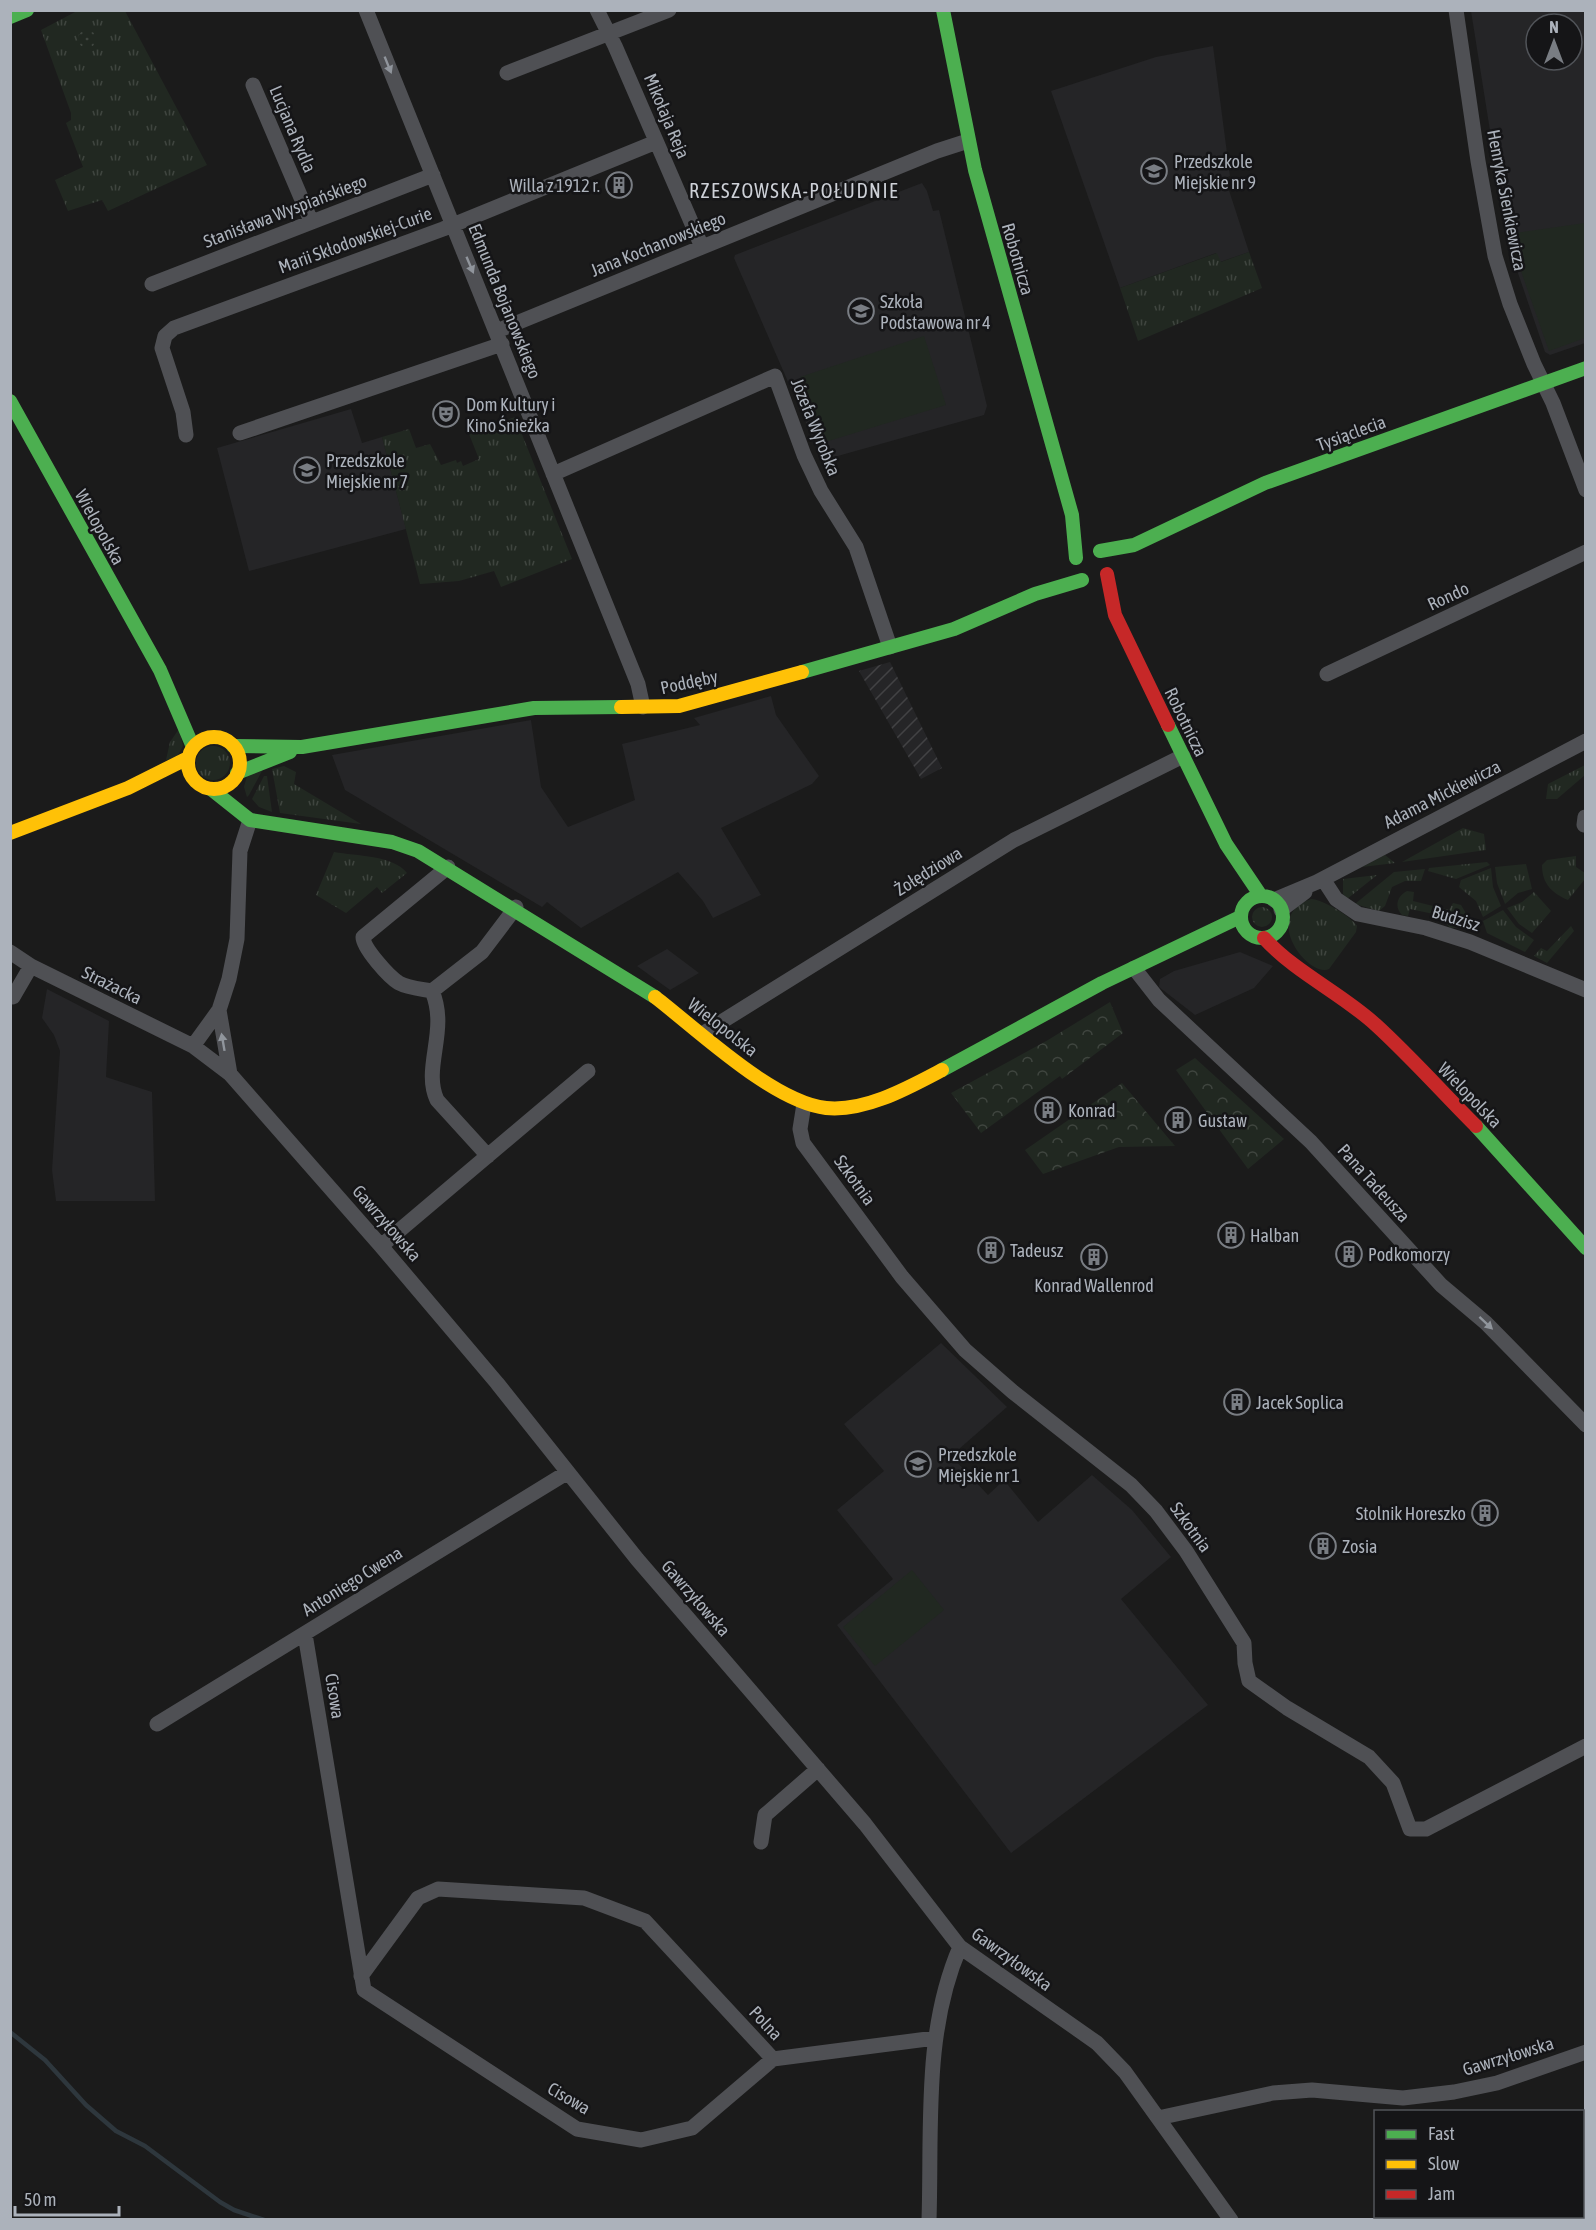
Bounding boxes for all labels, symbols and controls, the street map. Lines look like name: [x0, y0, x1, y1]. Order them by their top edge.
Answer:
north arrow: [1524, 12, 1584, 72]
text: N: [1549, 18, 1559, 36]
one-way arrow: [383, 56, 393, 74]
street label: Mikołaja Reja: [640, 70, 694, 162]
street label: Lucjana Rydla: [265, 82, 321, 176]
street label: Henryka Sienkiewicza: [1483, 128, 1531, 272]
place label: Przedszkole Miejskie nr 9: [1174, 151, 1256, 193]
school or university icon: Przedszkole Miejskie nr 9: [1139, 156, 1169, 186]
street label: Stanisława Wyspiańskiego: [200, 170, 370, 252]
building icon: Willa z 1912 r.: [604, 170, 634, 200]
place label: Willa z 1912 r.: [509, 175, 600, 196]
district label: RZESZOWSKA-POŁUDNIE: [689, 179, 899, 202]
street label: Marii Skłodowskiej-Curie: [275, 202, 435, 278]
street label: Jana Kochanowskiego: [587, 207, 729, 281]
street label: Edmunda Bojanowskiego: [464, 221, 546, 381]
street label: Robotnicza: [998, 221, 1038, 297]
one-way arrow: [465, 256, 475, 274]
place label: Szkoła Podstawowa nr 4: [880, 291, 991, 333]
school or university icon: Szkoła Podstawowa nr 4: [846, 296, 876, 326]
street label: Józefa Wyrobka: [787, 375, 845, 479]
place label: Dom Kultury i Kino Śnieżka: [466, 394, 555, 436]
theatre icon: Dom Kultury i Kino Śnieżka: [431, 399, 461, 429]
street label: Tysiąclecia: [1314, 411, 1388, 455]
place label: Przedszkole Miejskie nr 7: [326, 450, 408, 492]
school or university icon: Przedszkole Miejskie nr 7: [292, 455, 322, 485]
street label: Wielopolska: [71, 486, 129, 568]
street label: Rondo: [1424, 577, 1472, 615]
street label: Poddęby: [658, 666, 720, 698]
street label: Robotnicza: [1160, 684, 1212, 760]
street label: Adama Mickiewicza: [1380, 756, 1504, 832]
street label: Żołędziowa: [890, 842, 966, 900]
street label: Budzisz: [1429, 901, 1483, 935]
street label: Strażacka: [79, 962, 145, 1008]
street label: Wielopolska: [684, 993, 762, 1061]
one-way arrow: [219, 1033, 228, 1052]
street label: Wielopolska: [1434, 1058, 1506, 1132]
building icon: Konrad: [1033, 1095, 1063, 1125]
place label: Konrad: [1068, 1100, 1116, 1121]
building icon: Gustaw: [1163, 1105, 1193, 1135]
place label: Gustaw: [1198, 1110, 1247, 1131]
street label: Pana Tadeusza: [1333, 1140, 1415, 1226]
street label: Szkotnia: [830, 1151, 880, 1209]
street label: Gawrzyłowska: [348, 1181, 426, 1265]
building icon: Halban: [1216, 1220, 1246, 1250]
place label: Halban: [1250, 1225, 1299, 1246]
building icon: Tadeusz: [976, 1235, 1006, 1265]
building icon: Podkomorzy: [1334, 1239, 1364, 1269]
place label: Tadeusz: [1010, 1240, 1064, 1261]
building icon: Konrad Wallenrod: [1079, 1242, 1109, 1272]
place label: Podkomorzy: [1368, 1244, 1450, 1265]
place label: Konrad Wallenrod: [1034, 1275, 1154, 1296]
one-way arrow: [1478, 1316, 1493, 1330]
building icon: Jacek Soplica: [1222, 1387, 1252, 1417]
place label: Jacek Soplica: [1256, 1392, 1344, 1413]
place label: Przedszkole Miejskie nr 1: [938, 1444, 1020, 1486]
school or university icon: Przedszkole Miejskie nr 1: [903, 1449, 933, 1479]
street label: Szkotnia: [1166, 1498, 1216, 1556]
building icon: Stolnik Horeszko: [1470, 1498, 1500, 1528]
place label: Stolnik Horeszko: [1356, 1503, 1466, 1524]
building icon: Zosia: [1308, 1531, 1338, 1561]
place label: Zosia: [1342, 1536, 1377, 1557]
street label: Antoniego Cwena: [298, 1542, 406, 1620]
street label: Gawrzyłowska: [657, 1556, 735, 1640]
street label: Cisowa: [321, 1672, 349, 1720]
street label: Gawrzyłowska: [968, 1923, 1056, 1995]
street label: Polna: [745, 2002, 787, 2044]
street label: Gawrzyłowska: [1460, 2032, 1556, 2080]
street label: Cisowa: [544, 2077, 594, 2119]
legend: [1374, 2110, 1584, 2218]
text: Fast: [1428, 2123, 1455, 2144]
text: Slow: [1428, 2153, 1459, 2174]
scale bar: [15, 2179, 118, 2217]
text: Jam: [1428, 2183, 1455, 2204]
text: 50 m: [24, 2189, 56, 2210]

